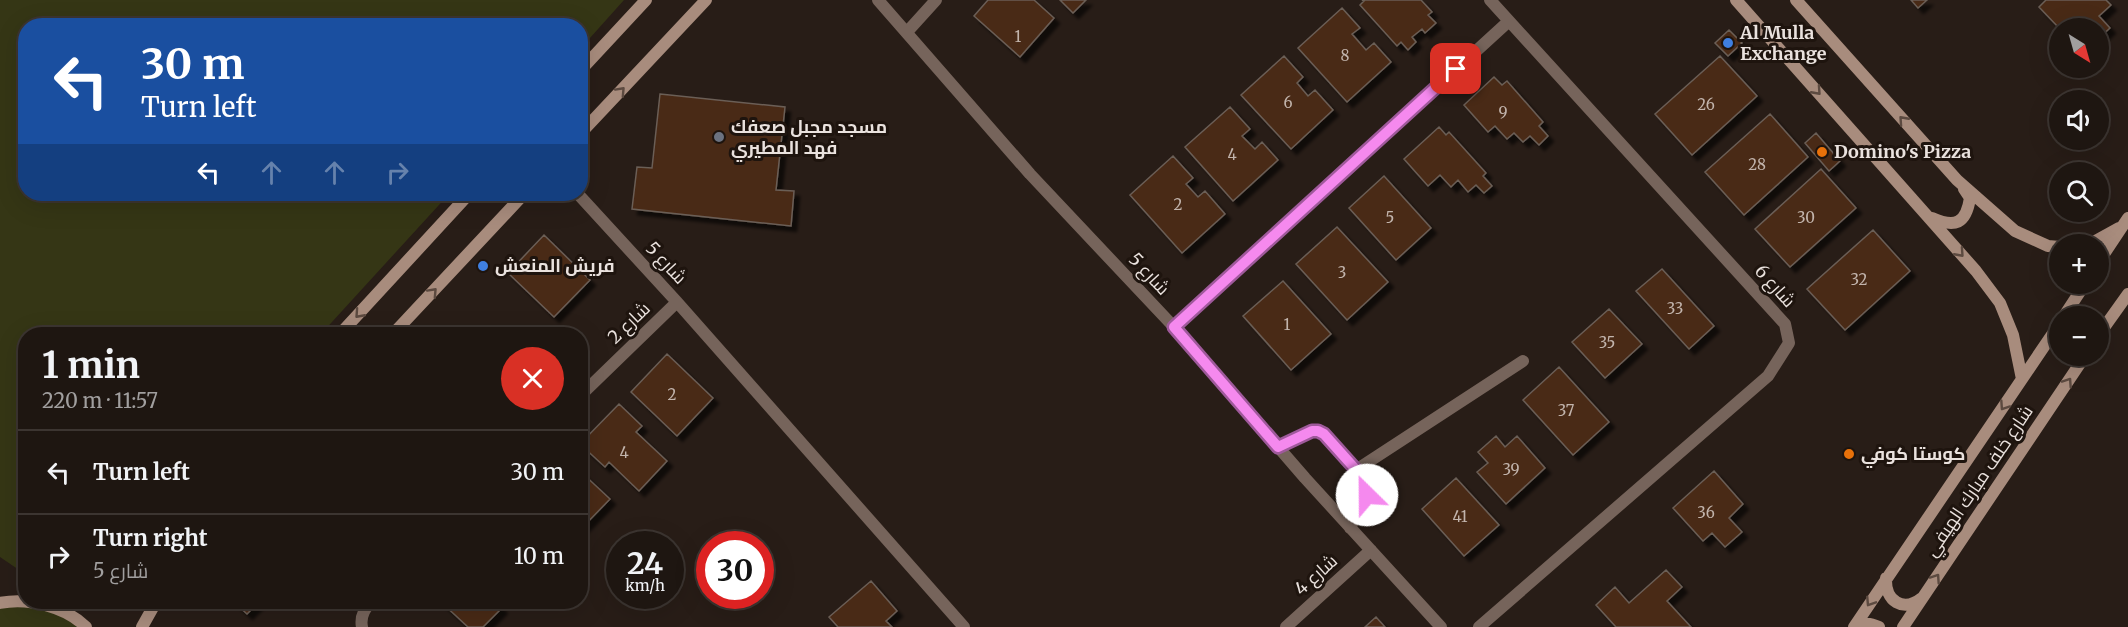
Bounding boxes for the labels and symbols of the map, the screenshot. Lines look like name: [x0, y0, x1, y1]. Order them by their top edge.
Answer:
north arrow: [2049, 18, 2109, 78]
place label: Al Mulla Exchange: [1739, 21, 1827, 65]
house number: 1: [1015, 27, 1022, 46]
marker: Al Mulla Exchange: [1721, 36, 1735, 50]
pin: [1430, 43, 1481, 94]
house number: 8: [1341, 46, 1350, 65]
one-way arrow: [1810, 84, 1821, 95]
one-way arrow: [613, 87, 624, 98]
house number: 6: [1283, 93, 1293, 112]
house number: 26: [1697, 95, 1715, 114]
house number: 9: [1498, 103, 1508, 122]
place label: مسجد مجبل صعفك فهد المطيري: [731, 115, 887, 162]
one-way arrow: [1899, 116, 1910, 127]
marker: مسجد مجبل صعفك فهد المطيري: [712, 130, 726, 144]
place label: Domino's Pizza: [1834, 140, 1971, 163]
house number: 4: [1227, 145, 1237, 164]
marker: Domino's Pizza: [1815, 145, 1829, 159]
house number: 28: [1748, 155, 1766, 174]
house number: 2: [1174, 195, 1183, 214]
house number: 5: [1386, 208, 1394, 227]
house number: 30: [1797, 208, 1815, 227]
street label: شارع 5: [640, 237, 692, 289]
one-way arrow: [1953, 246, 1964, 256]
street label: شارع 5: [1123, 248, 1175, 300]
place label: فريش المنعش: [495, 254, 615, 277]
marker: فريش المنعش: [476, 259, 490, 273]
street label: شارع 6: [1749, 259, 1801, 313]
house number: 3: [1338, 263, 1346, 282]
house number: 32: [1850, 270, 1868, 289]
one-way arrow: [426, 288, 437, 298]
street label: شارع 2: [603, 297, 655, 349]
house number: 33: [1667, 299, 1683, 318]
one-way arrow: [355, 307, 366, 318]
house number: 1: [1284, 315, 1291, 334]
house number: 35: [1599, 333, 1615, 352]
one-way arrow: [2060, 377, 2071, 388]
house number: 2: [668, 385, 677, 404]
one-way arrow: [2000, 400, 2011, 411]
house number: 37: [1558, 401, 1575, 420]
street label: شارع خلف مبارك الهيفي: [1919, 401, 2040, 562]
place label: كوستا كوفي: [1861, 442, 1965, 469]
house number: 4: [619, 443, 629, 462]
marker: كوستا كوفي: [1842, 447, 1856, 461]
house number: 39: [1502, 460, 1520, 479]
position arrow: [1335, 463, 1399, 527]
house number: 36: [1697, 503, 1715, 522]
house number: 41: [1453, 507, 1468, 526]
speed limit sign: 30: [696, 531, 774, 609]
street label: شارع 4: [1289, 549, 1343, 601]
one-way arrow: [1928, 574, 1939, 585]
one-way arrow: [1866, 596, 1878, 606]

